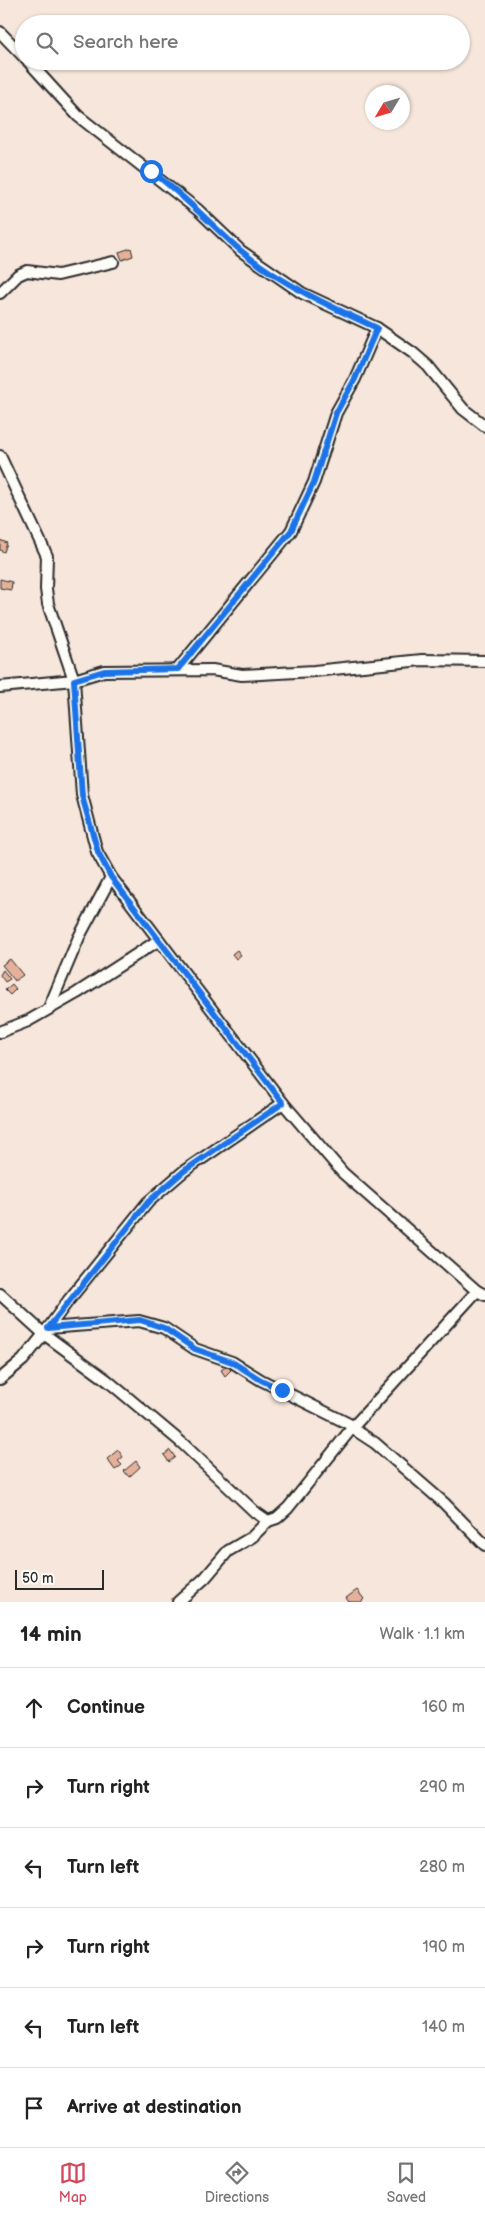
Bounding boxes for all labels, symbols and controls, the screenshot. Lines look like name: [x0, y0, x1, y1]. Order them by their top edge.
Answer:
search box: [15, 15, 470, 70]
icon: search: [33, 29, 61, 57]
text: Search here: [73, 31, 178, 54]
north arrow: [365, 85, 410, 130]
route start: [140, 160, 163, 183]
route end: [271, 1379, 294, 1402]
scale bar: [15, 1567, 104, 1590]
text: 50 m: [22, 1570, 54, 1587]
text: 14 min: [20, 1622, 82, 1647]
text: Walk · 1.1 km: [380, 1625, 465, 1644]
icon: ahead: [20, 1694, 48, 1722]
text: Continue: [67, 1696, 145, 1719]
text: 160 m: [422, 1698, 465, 1717]
icon: right: [20, 1774, 48, 1802]
text: Turn right: [67, 1776, 150, 1799]
text: 290 m: [419, 1778, 465, 1797]
icon: left: [20, 1854, 48, 1882]
text: Turn left: [67, 1856, 139, 1879]
text: 280 m: [419, 1858, 465, 1877]
icon: right: [20, 1934, 48, 1962]
text: Turn right: [67, 1936, 150, 1959]
text: 190 m: [423, 1938, 465, 1957]
icon: left: [20, 2014, 48, 2042]
text: Turn left: [67, 2016, 139, 2039]
text: 140 m: [422, 2018, 465, 2037]
icon: arrive: [20, 2094, 48, 2122]
text: Arrive at destination: [67, 2096, 242, 2119]
tab: Map: [59, 2159, 87, 2206]
tab: Directions: [205, 2159, 269, 2206]
tab: Saved: [387, 2159, 426, 2206]

